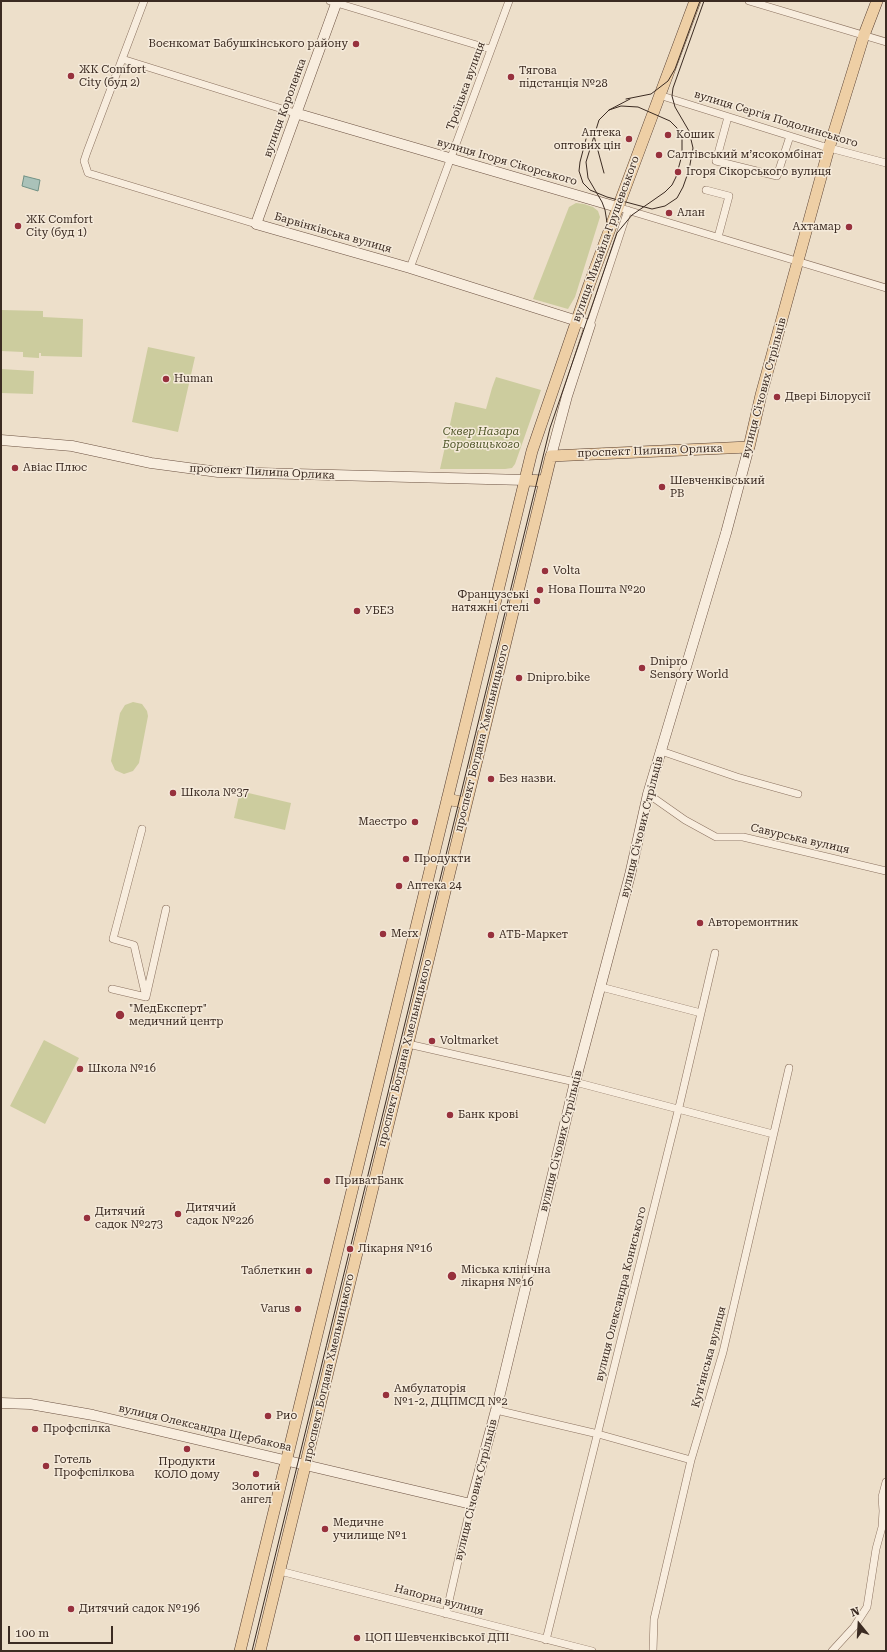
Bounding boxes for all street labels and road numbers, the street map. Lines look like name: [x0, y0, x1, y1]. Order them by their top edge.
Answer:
street label: Троїцька вулиця: [444, 40, 488, 132]
street label: вулиця Короленка: [261, 57, 309, 159]
street label: вулиця Сергія Подолинського: [692, 88, 860, 150]
street label: вулиця Ігоря Сікорського: [435, 136, 579, 188]
street label: вулиця Михайла Грушевського: [570, 154, 642, 324]
street label: Барвінківська вулиця: [273, 210, 393, 256]
street label: вулиця Січових Стрільців: [739, 316, 789, 460]
street label: проспект Пилипа Орлика: [577, 442, 723, 460]
street label: проспект Пилипа Орлика: [189, 462, 335, 482]
street label: проспект Богдана Хмельницького: [452, 643, 512, 833]
street label: вулиця Січових Стрільців: [618, 755, 666, 899]
street label: Савурська вулиця: [749, 821, 851, 857]
street label: проспект Богдана Хмельницького: [375, 958, 435, 1148]
street label: вулиця Січових Стрільців: [537, 1069, 585, 1213]
street label: вулиця Олександра Кониського: [593, 1205, 649, 1383]
street label: проспект Богдана Хмельницького: [301, 1273, 357, 1463]
street label: Купʼянська вулиця: [689, 1305, 729, 1409]
street label: вулиця Олександра Щербакова: [117, 1402, 293, 1454]
street label: вулиця Січових Стрільців: [452, 1418, 500, 1562]
street label: Напорна вулиця: [393, 1582, 485, 1618]

